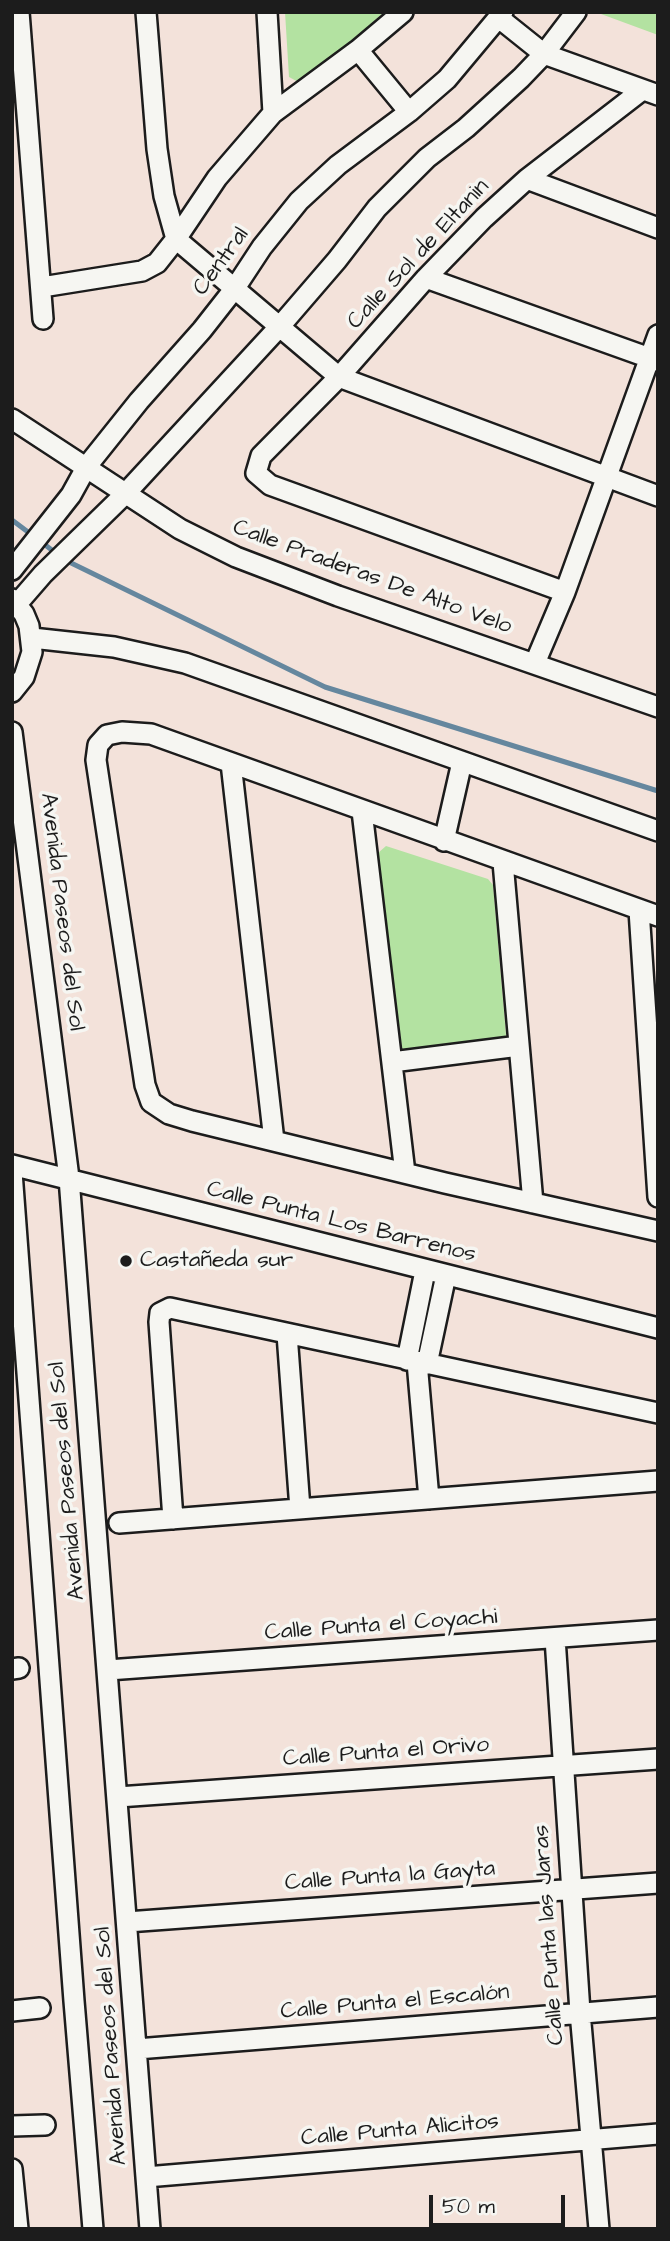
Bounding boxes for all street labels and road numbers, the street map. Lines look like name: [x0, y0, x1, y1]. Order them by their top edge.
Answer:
street label: Calle Sol de Eltanin: [342, 174, 496, 336]
street label: Central: [188, 223, 256, 301]
street label: Calle Praderas De Alto Velo: [229, 515, 515, 641]
street label: Avenida Paseos del Sol: [33, 792, 89, 1032]
street label: Calle Punta Los Barrenos: [204, 1176, 478, 1270]
street label: Avenida Paseos del Sol: [44, 1361, 92, 1601]
street label: Calle Punta el Coyachi: [264, 1604, 498, 1648]
street label: Calle Punta el Orivo: [282, 1732, 490, 1774]
street label: Calle Punta las Jaras: [529, 1824, 571, 2046]
street label: Calle Punta la Gayta: [284, 1856, 496, 1898]
street label: Avenida Paseos del Sol: [90, 1926, 134, 2166]
street label: Calle Punta el Escalón: [279, 1979, 511, 2027]
street label: Calle Punta Alicitos: [300, 2109, 500, 2153]

